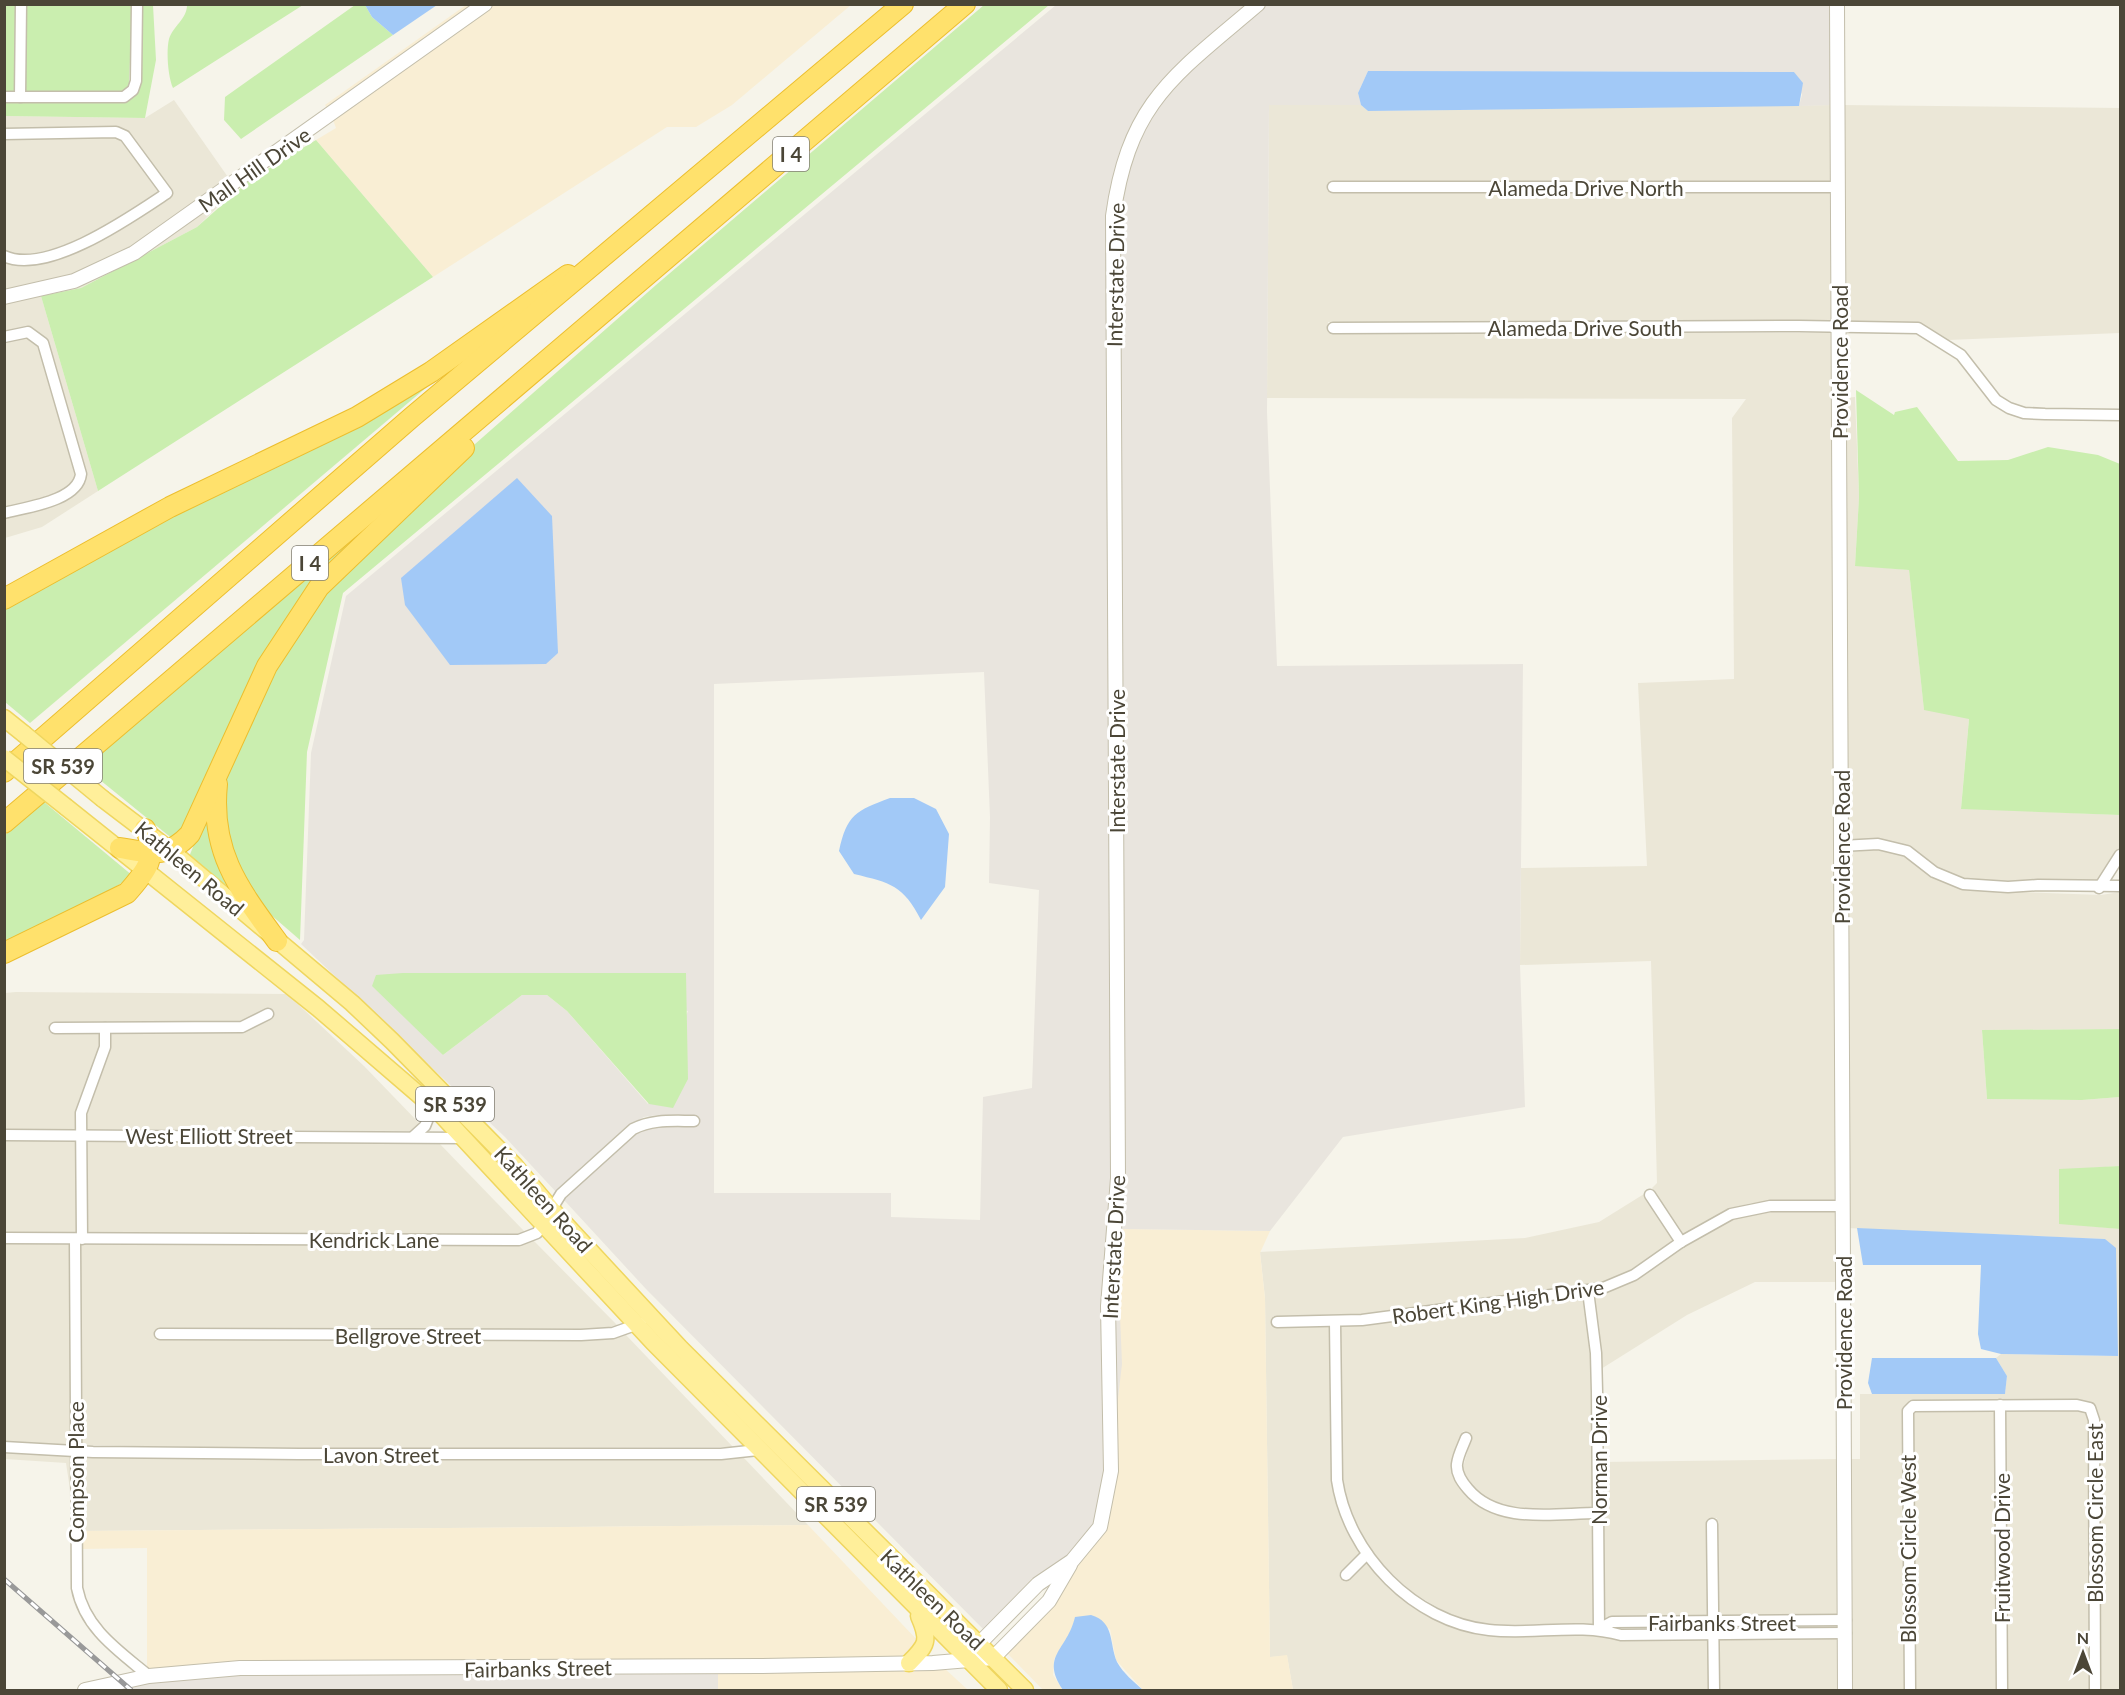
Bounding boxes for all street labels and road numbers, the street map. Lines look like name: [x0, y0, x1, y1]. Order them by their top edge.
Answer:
street label: Mall Hill Drive: [193, 121, 315, 217]
road number: I 4: [773, 137, 809, 171]
street label: Alameda Drive North: [1488, 175, 1684, 200]
street label: Interstate Drive: [1101, 203, 1129, 347]
street label: Providence Road: [1827, 285, 1852, 439]
street label: Alameda Drive South: [1487, 315, 1683, 340]
road number: I 4: [292, 546, 328, 580]
street label: Interstate Drive: [1104, 689, 1129, 833]
road number: SR 539: [24, 749, 102, 783]
street label: Providence Road: [1829, 770, 1854, 924]
street label: Kathleen Road: [131, 815, 249, 921]
road number: SR 539: [416, 1087, 494, 1121]
street label: West Elliott Street: [125, 1123, 293, 1148]
street label: Kathleen Road: [490, 1141, 598, 1257]
street label: Interstate Drive: [1097, 1174, 1129, 1320]
street label: Kendrick Lane: [309, 1227, 439, 1252]
street label: Providence Road: [1831, 1256, 1856, 1410]
street label: Robert King High Drive: [1390, 1274, 1606, 1328]
street label: Bellgrove Street: [335, 1323, 482, 1348]
street label: Norman Drive: [1586, 1395, 1611, 1525]
street label: Compson Place: [63, 1401, 88, 1543]
street label: Blossom Circle East: [2082, 1423, 2107, 1603]
street label: Lavon Street: [323, 1442, 439, 1467]
street label: Blossom Circle West: [1895, 1454, 1920, 1643]
street label: Fruitwood Drive: [1989, 1473, 2014, 1623]
road number: SR 539: [797, 1487, 875, 1521]
street label: Kathleen Road: [876, 1543, 990, 1655]
street label: Fairbanks Street: [1648, 1610, 1796, 1635]
street label: Fairbanks Street: [464, 1654, 613, 1682]

